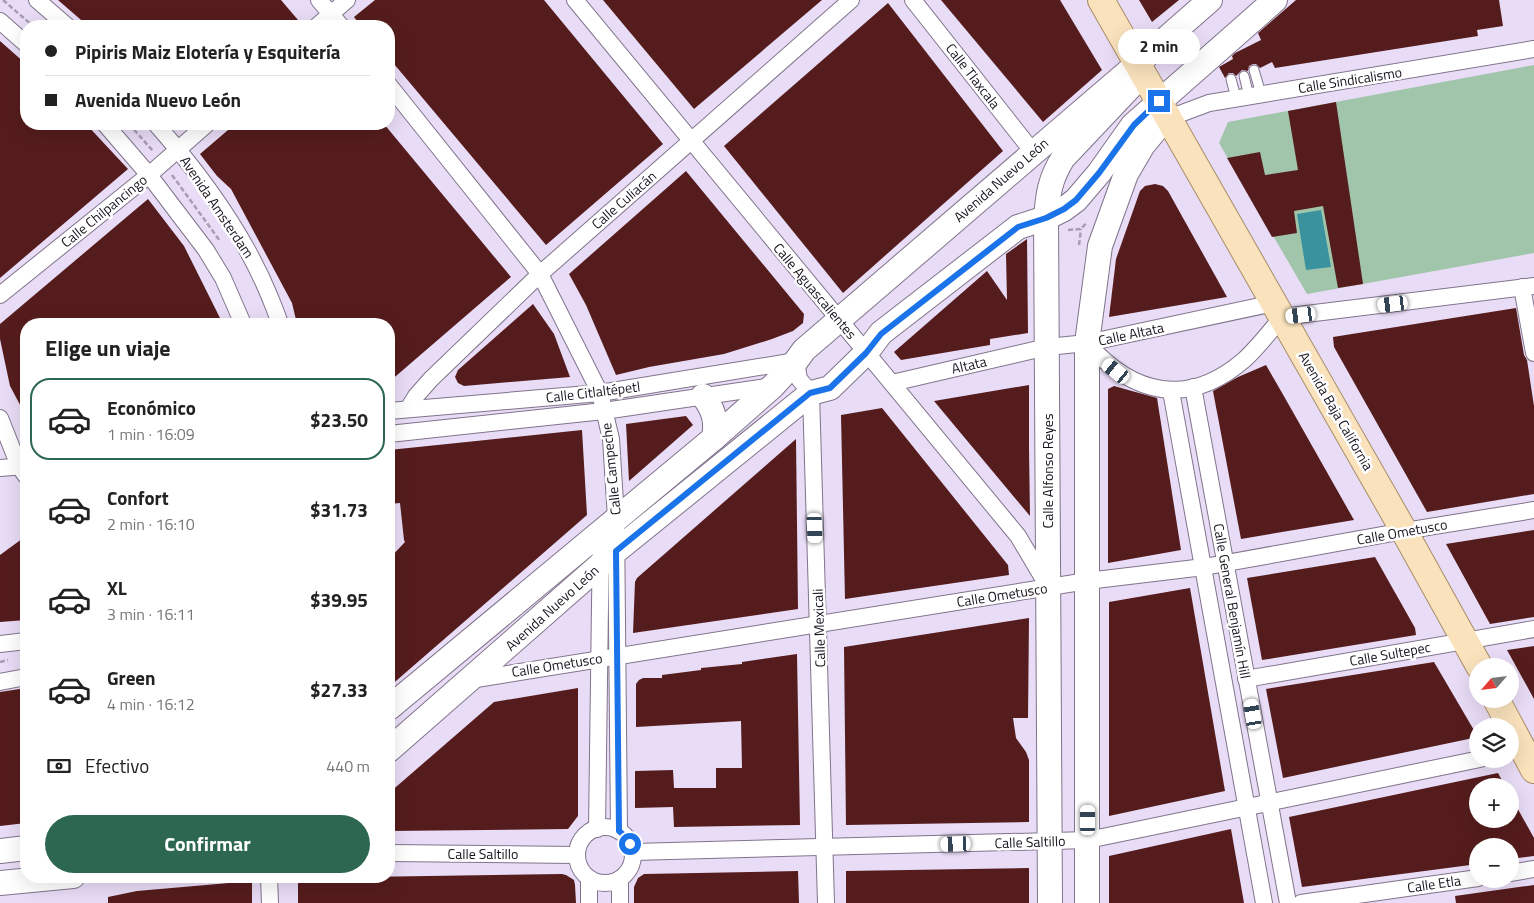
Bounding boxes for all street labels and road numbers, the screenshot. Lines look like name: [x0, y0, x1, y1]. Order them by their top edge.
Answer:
street label: Calle Tlaxcala: [941, 38, 1006, 113]
street label: Calle Sindicalismo: [1296, 61, 1403, 98]
street label: Avenida Nuevo León: [949, 133, 1053, 227]
street label: Avenida Amsterdam: [175, 151, 259, 262]
street label: Calle Culiacán: [587, 165, 661, 234]
street label: Calle Chilpancingo: [56, 169, 151, 252]
street label: Calle Aguascalientes: [769, 238, 862, 343]
street label: Calle Altata: [1096, 316, 1166, 351]
street label: Avenida Baja California: [1294, 348, 1379, 474]
street label: Altata: [949, 350, 989, 379]
street label: Calle Citlaltépetl: [545, 375, 641, 408]
street label: Calle Alfonso Reyes: [1037, 414, 1058, 528]
street label: Calle Campeche: [595, 422, 626, 516]
street label: Calle Ometusco: [1355, 513, 1449, 550]
street label: Calle General Benjamín Hill: [1208, 522, 1256, 680]
street label: Avenida Nuevo León: [500, 560, 603, 655]
street label: Calle Ometusco: [955, 577, 1049, 612]
street label: Calle Mexicali: [807, 588, 830, 668]
street label: Calle Sultepec: [1348, 636, 1432, 671]
street label: Calle Ometusco: [510, 647, 604, 682]
street label: Calle Saltillo: [994, 830, 1066, 853]
street label: Calle Saltillo: [448, 843, 518, 864]
street label: Calle Etla: [1406, 869, 1462, 898]

